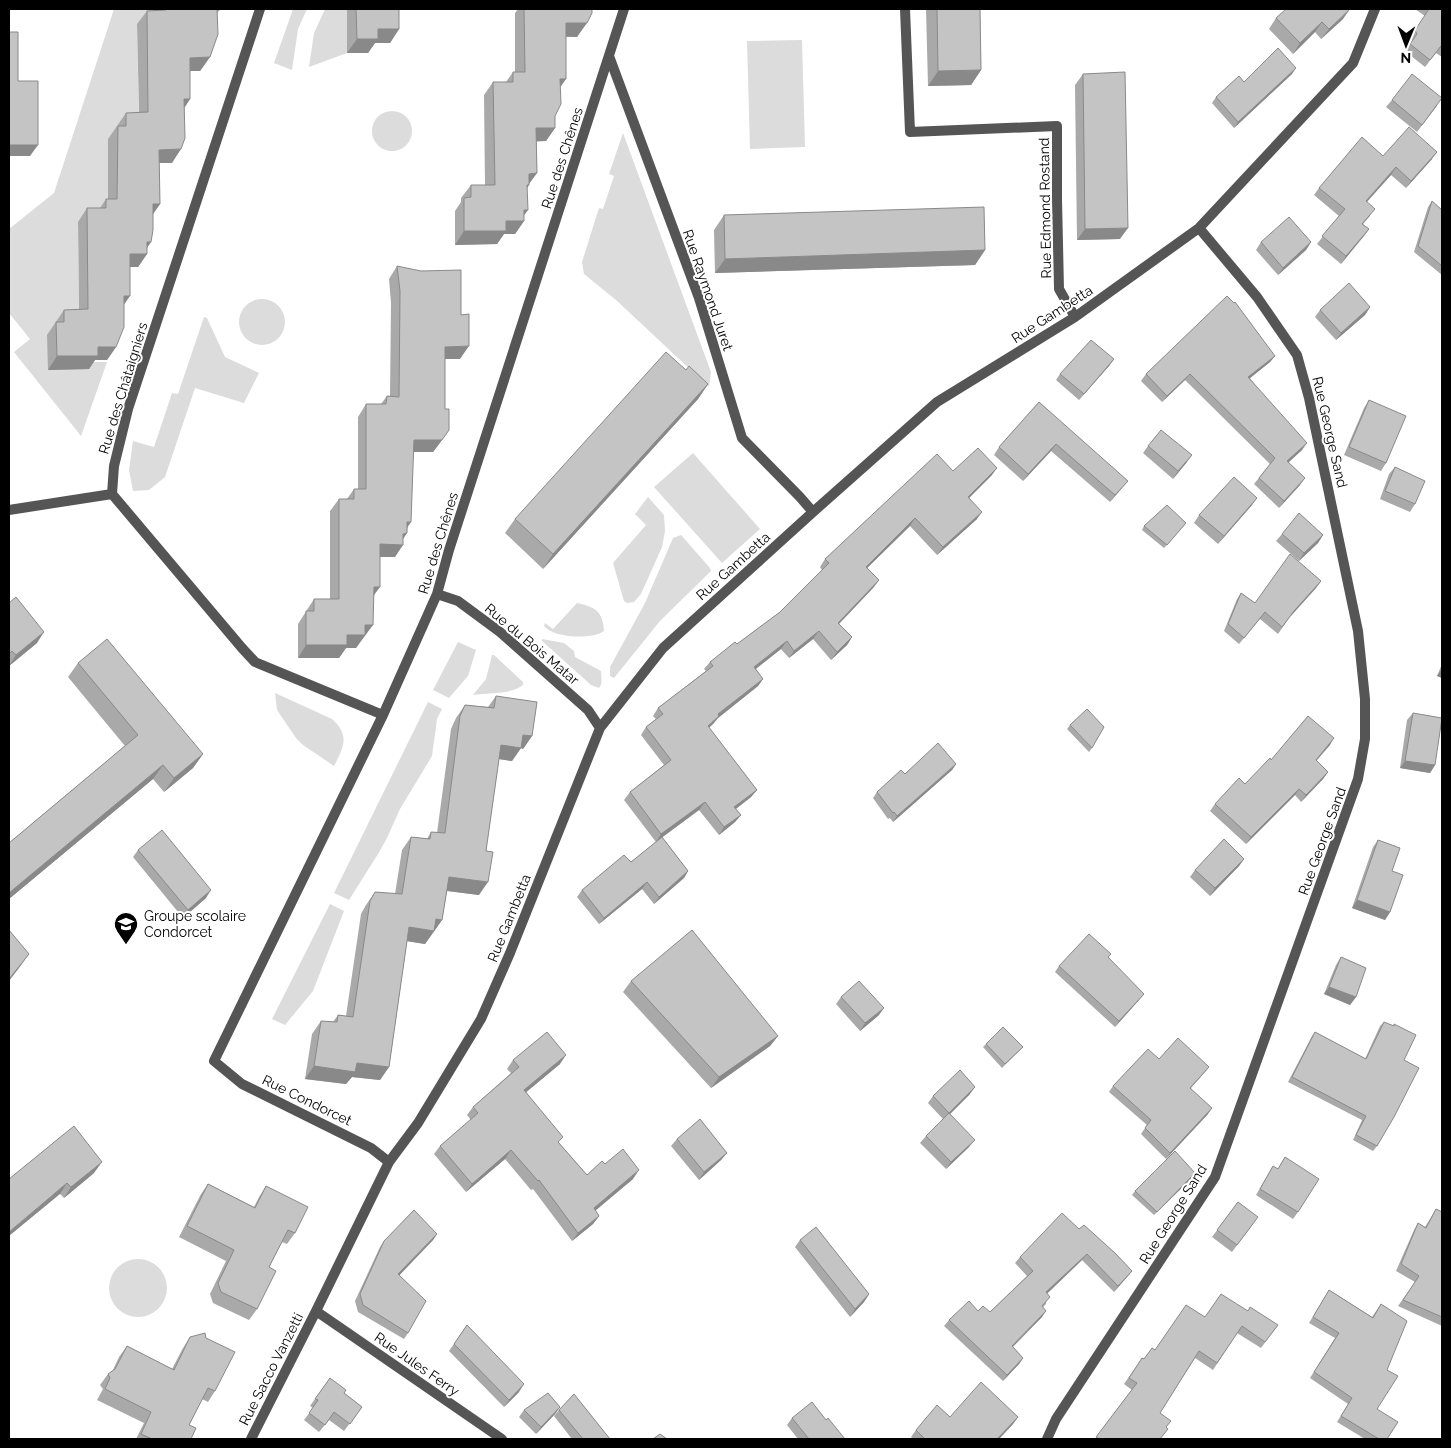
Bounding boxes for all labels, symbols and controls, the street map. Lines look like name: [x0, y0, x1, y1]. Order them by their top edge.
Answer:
north arrow: [1381, 20, 1431, 70]
text: N: [1400, 50, 1411, 66]
street label: Rue des Chênes: [538, 105, 586, 211]
street label: Rue Edmond Rostand: [1036, 137, 1054, 279]
street label: Rue Raymond Juret: [680, 227, 736, 353]
street label: Rue Gambetta: [1008, 282, 1096, 346]
street label: Rue des Châtaigniers: [95, 320, 151, 456]
street label: Rue George Sand: [1309, 375, 1351, 489]
street label: Rue des Chênes: [415, 490, 461, 596]
street label: Rue Gambetta: [693, 529, 773, 603]
street label: Rue du Bois Matar: [482, 600, 582, 688]
street label: Rue George Sand: [1295, 785, 1349, 897]
street label: Rue Gambetta: [484, 872, 534, 964]
place label: Groupe scolaire Condorcet: [144, 908, 246, 940]
school or university icon: Groupe scolaire Condorcet: [113, 911, 139, 945]
street label: Rue Condorcet: [260, 1071, 355, 1129]
street label: Rue George Sand: [1136, 1161, 1210, 1267]
street label: Rue Sacco Vanzetti: [236, 1310, 306, 1428]
street label: Rue Jules Ferry: [372, 1329, 463, 1399]

